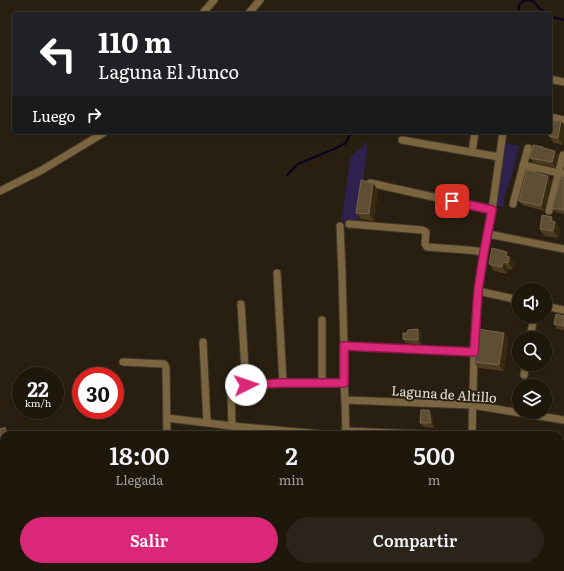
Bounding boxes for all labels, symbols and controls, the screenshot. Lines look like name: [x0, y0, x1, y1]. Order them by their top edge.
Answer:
text: 110 m: [98, 20, 172, 62]
icon: left: [32, 28, 84, 80]
text: Laguna El Junco: [98, 58, 239, 85]
text: Luego: [32, 104, 75, 127]
icon: right: [83, 104, 105, 126]
pin: [435, 184, 469, 218]
icon: arrive: [441, 190, 463, 212]
map controls: [512, 283, 552, 419]
button: sound: [512, 283, 552, 323]
button: search: [512, 331, 552, 371]
position arrow: [225, 364, 267, 406]
speed limit sign: 30: [72, 367, 124, 419]
text: 22: [27, 373, 49, 403]
button: layers: [512, 379, 552, 419]
street label: Laguna de Altillo: [391, 380, 498, 407]
text: km/h: [25, 395, 51, 410]
text: 18:00: [109, 437, 170, 472]
text: 2: [285, 437, 298, 472]
text: 500: [413, 437, 455, 472]
text: Llegada: [115, 470, 163, 489]
text: min: [279, 470, 304, 489]
text: m: [428, 470, 440, 489]
button: Salir: [20, 517, 278, 563]
button: Compartir: [286, 517, 544, 563]

